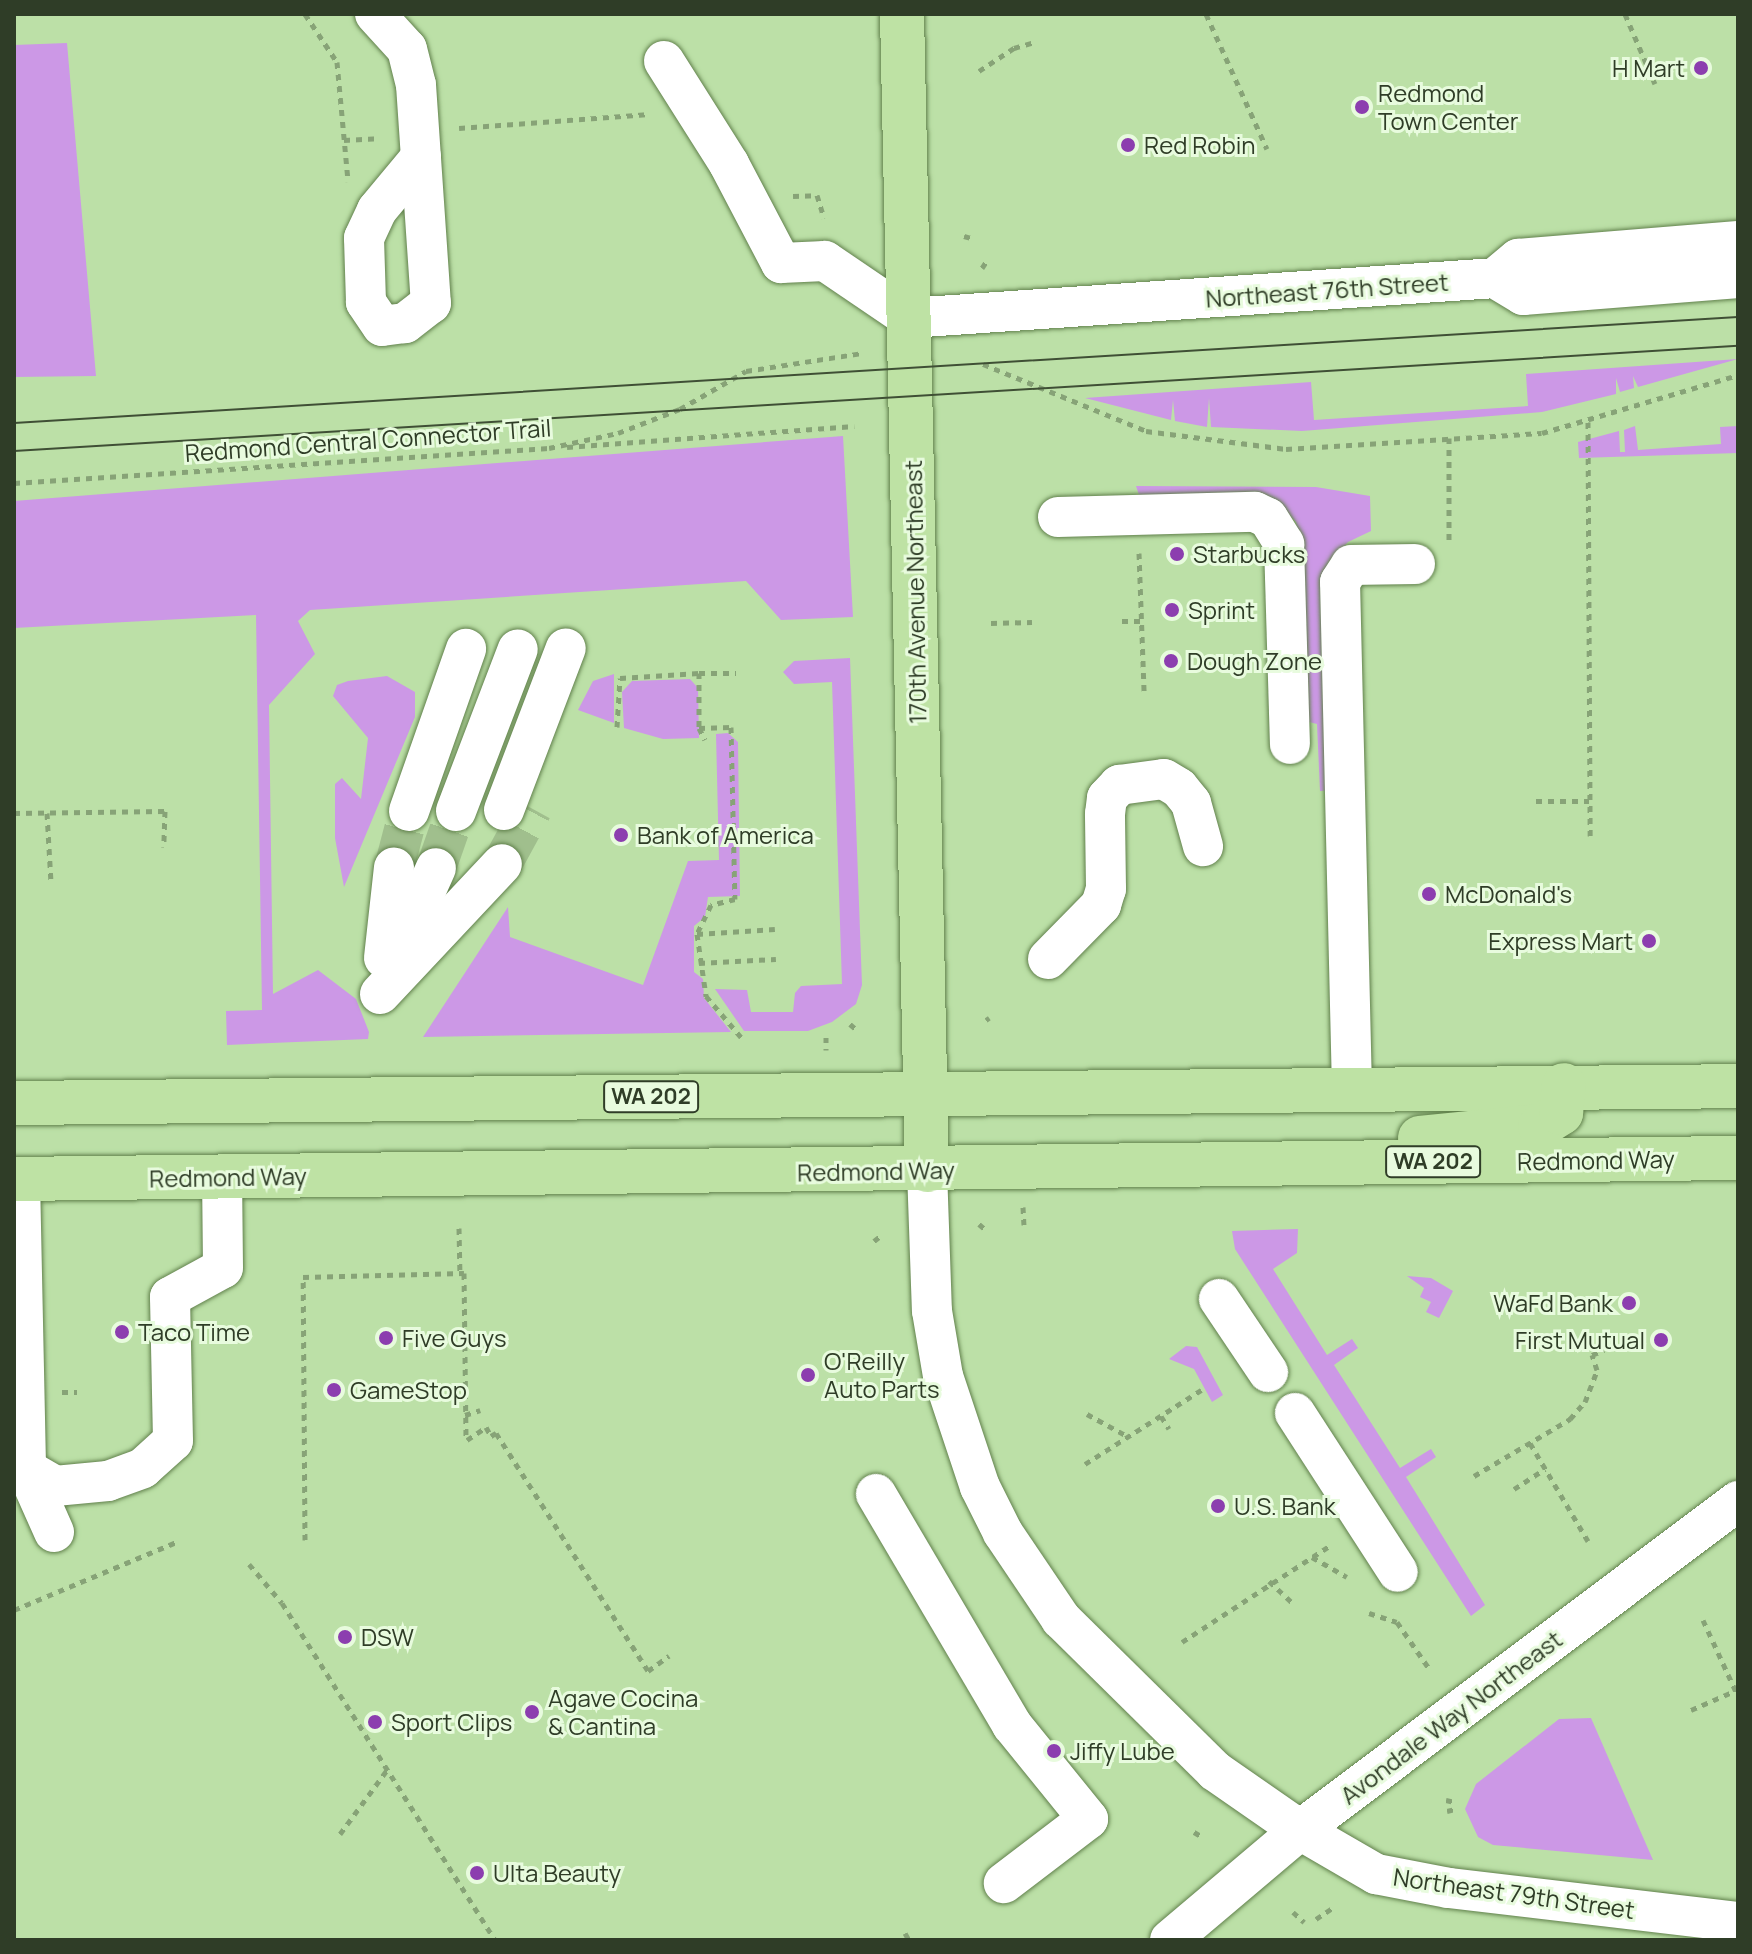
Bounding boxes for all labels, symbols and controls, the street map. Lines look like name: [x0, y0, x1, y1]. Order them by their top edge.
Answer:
place label: H Mart: [1612, 54, 1685, 82]
marker: H Mart: [1692, 59, 1710, 77]
place label: Redmond Town Center: [1378, 79, 1518, 135]
marker: Redmond Town Center: [1353, 98, 1371, 116]
place label: Red Robin: [1144, 131, 1256, 159]
marker: Red Robin: [1119, 136, 1137, 154]
street label: Northeast 76th Street: [1205, 267, 1449, 313]
street label: Redmond Central Connector Trail: [184, 413, 552, 467]
street label: 170th Avenue Northeast: [898, 460, 932, 724]
place label: Starbucks: [1193, 540, 1305, 568]
marker: Starbucks: [1168, 545, 1186, 563]
place label: Sprint: [1188, 596, 1255, 624]
marker: Sprint: [1163, 601, 1181, 619]
place label: Dough Zone: [1187, 647, 1322, 675]
marker: Dough Zone: [1162, 652, 1180, 670]
place label: Bank of America: [637, 821, 814, 849]
marker: Bank of America: [612, 826, 630, 844]
place label: McDonald's: [1445, 880, 1572, 908]
marker: McDonald's: [1420, 885, 1438, 903]
place label: Express Mart: [1488, 927, 1633, 955]
marker: Express Mart: [1640, 932, 1658, 950]
road number: WA 202: [603, 1079, 699, 1115]
road number: WA 202: [1385, 1144, 1481, 1180]
street label: Redmond Way: [1517, 1144, 1675, 1176]
street label: Redmond Way: [797, 1155, 955, 1187]
street label: Redmond Way: [149, 1161, 307, 1193]
place label: WaFd Bank: [1493, 1289, 1613, 1317]
marker: WaFd Bank: [1620, 1294, 1638, 1312]
place label: Taco Time: [138, 1318, 250, 1346]
marker: Taco Time: [113, 1323, 131, 1341]
place label: Five Guys: [402, 1324, 507, 1352]
place label: First Mutual: [1515, 1326, 1645, 1354]
marker: Five Guys: [377, 1329, 395, 1347]
marker: First Mutual: [1652, 1331, 1670, 1349]
place label: O'Reilly Auto Parts: [824, 1347, 940, 1403]
marker: O'Reilly Auto Parts: [799, 1366, 817, 1384]
place label: GameStop: [350, 1376, 467, 1404]
marker: GameStop: [325, 1381, 343, 1399]
place label: U.S. Bank: [1234, 1492, 1336, 1520]
marker: U.S. Bank: [1209, 1497, 1227, 1515]
place label: DSW: [361, 1623, 414, 1651]
street label: Avondale Way Northeast: [1334, 1624, 1568, 1810]
marker: DSW: [336, 1628, 354, 1646]
place label: Agave Cocina & Cantina: [548, 1684, 698, 1740]
marker: Agave Cocina & Cantina: [523, 1703, 541, 1721]
place label: Sport Clips: [391, 1708, 512, 1736]
marker: Sport Clips: [366, 1713, 384, 1731]
place label: Jiffy Lube: [1070, 1737, 1175, 1765]
marker: Jiffy Lube: [1045, 1742, 1063, 1760]
place label: Ulta Beauty: [493, 1859, 621, 1887]
street label: Northeast 79th Street: [1391, 1862, 1637, 1924]
marker: Ulta Beauty: [468, 1864, 486, 1882]

